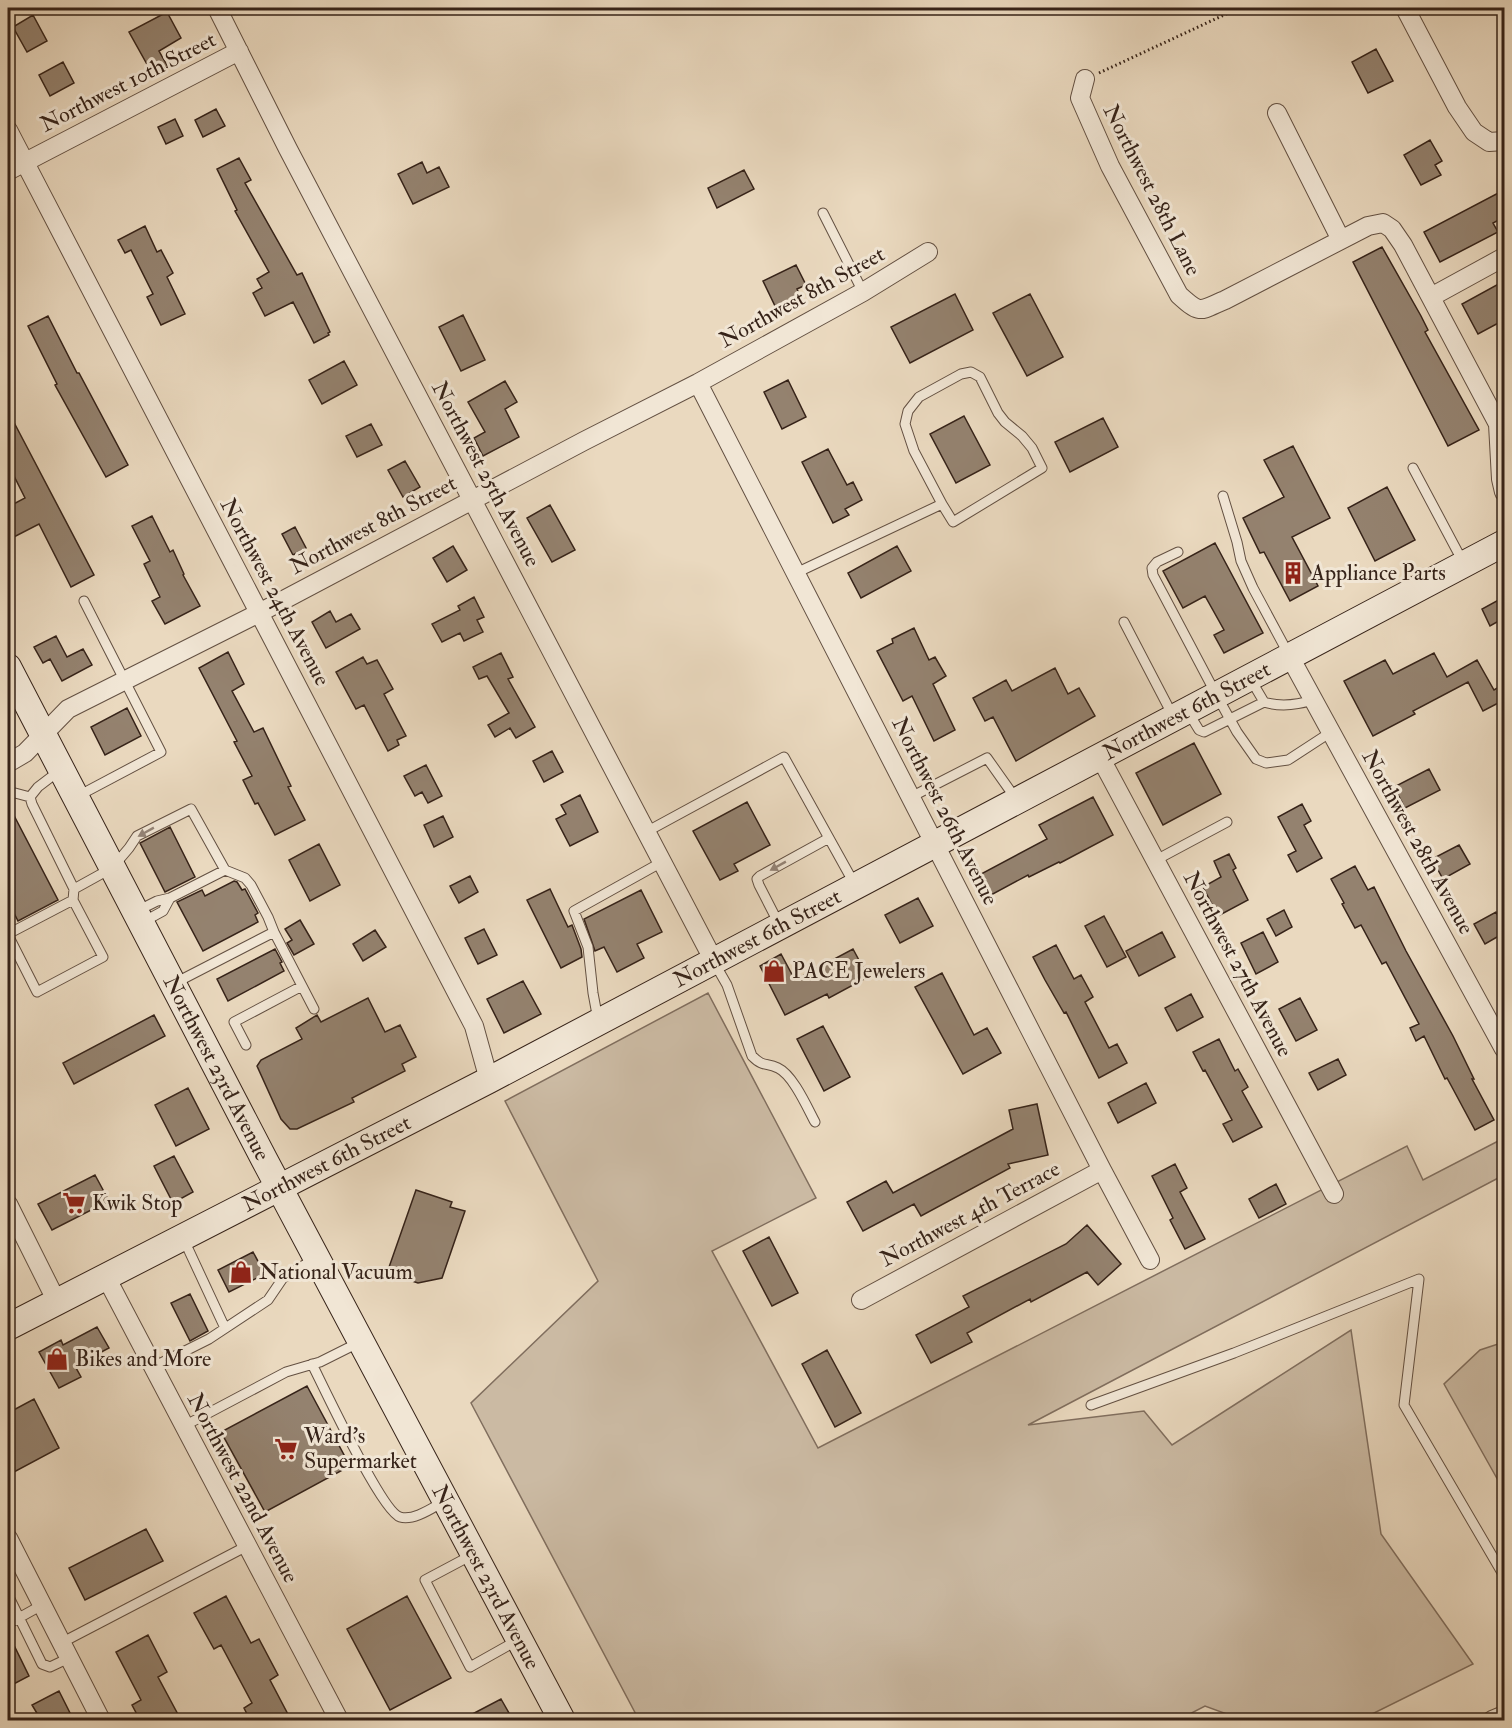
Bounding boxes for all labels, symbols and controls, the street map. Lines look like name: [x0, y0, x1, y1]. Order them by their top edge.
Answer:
street label: Northwest 10th Street: [35, 26, 221, 138]
street label: Northwest 28th Lane: [1097, 100, 1207, 280]
street label: Northwest 8th Street: [714, 240, 890, 354]
street label: Northwest 25th Avenue: [425, 376, 547, 572]
street label: Northwest 8th Street: [285, 469, 461, 581]
street label: Northwest 24th Avenue: [214, 493, 336, 691]
place label: Appliance Parts: [1310, 559, 1446, 588]
building icon: Appliance Parts: [1280, 560, 1306, 586]
street label: Northwest 6th Street: [1098, 655, 1275, 767]
street label: Northwest 26th Avenue: [885, 712, 1005, 910]
street label: Northwest 28th Avenue: [1356, 745, 1480, 939]
one-way arrow: [137, 827, 154, 837]
one-way arrow: [769, 861, 786, 871]
street label: Northwest 27th Avenue: [1177, 866, 1299, 1062]
street label: Northwest 6th Street: [668, 882, 846, 994]
place label: PACE Jewelers: [792, 957, 925, 985]
shop icon: PACE Jewelers: [761, 958, 787, 984]
street label: Northwest 23rd Avenue: [157, 970, 276, 1165]
street label: Northwest 6th Street: [237, 1109, 416, 1218]
street label: Northwest 4th Terrace: [875, 1155, 1065, 1273]
place label: Kwik Stop: [92, 1189, 182, 1218]
supermarket icon: Kwik Stop: [61, 1190, 87, 1216]
place label: National Vacuum: [259, 1258, 413, 1286]
shop icon: National Vacuum: [228, 1259, 254, 1285]
place label: Bikes and More: [75, 1345, 211, 1373]
shop icon: Bikes and More: [44, 1346, 70, 1372]
street label: Northwest 22nd Avenue: [181, 1388, 305, 1588]
place label: Ward's Supermarket: [303, 1422, 417, 1476]
supermarket icon: Ward's Supermarket: [273, 1436, 299, 1462]
street label: Northwest 23rd Avenue: [426, 1480, 547, 1674]

